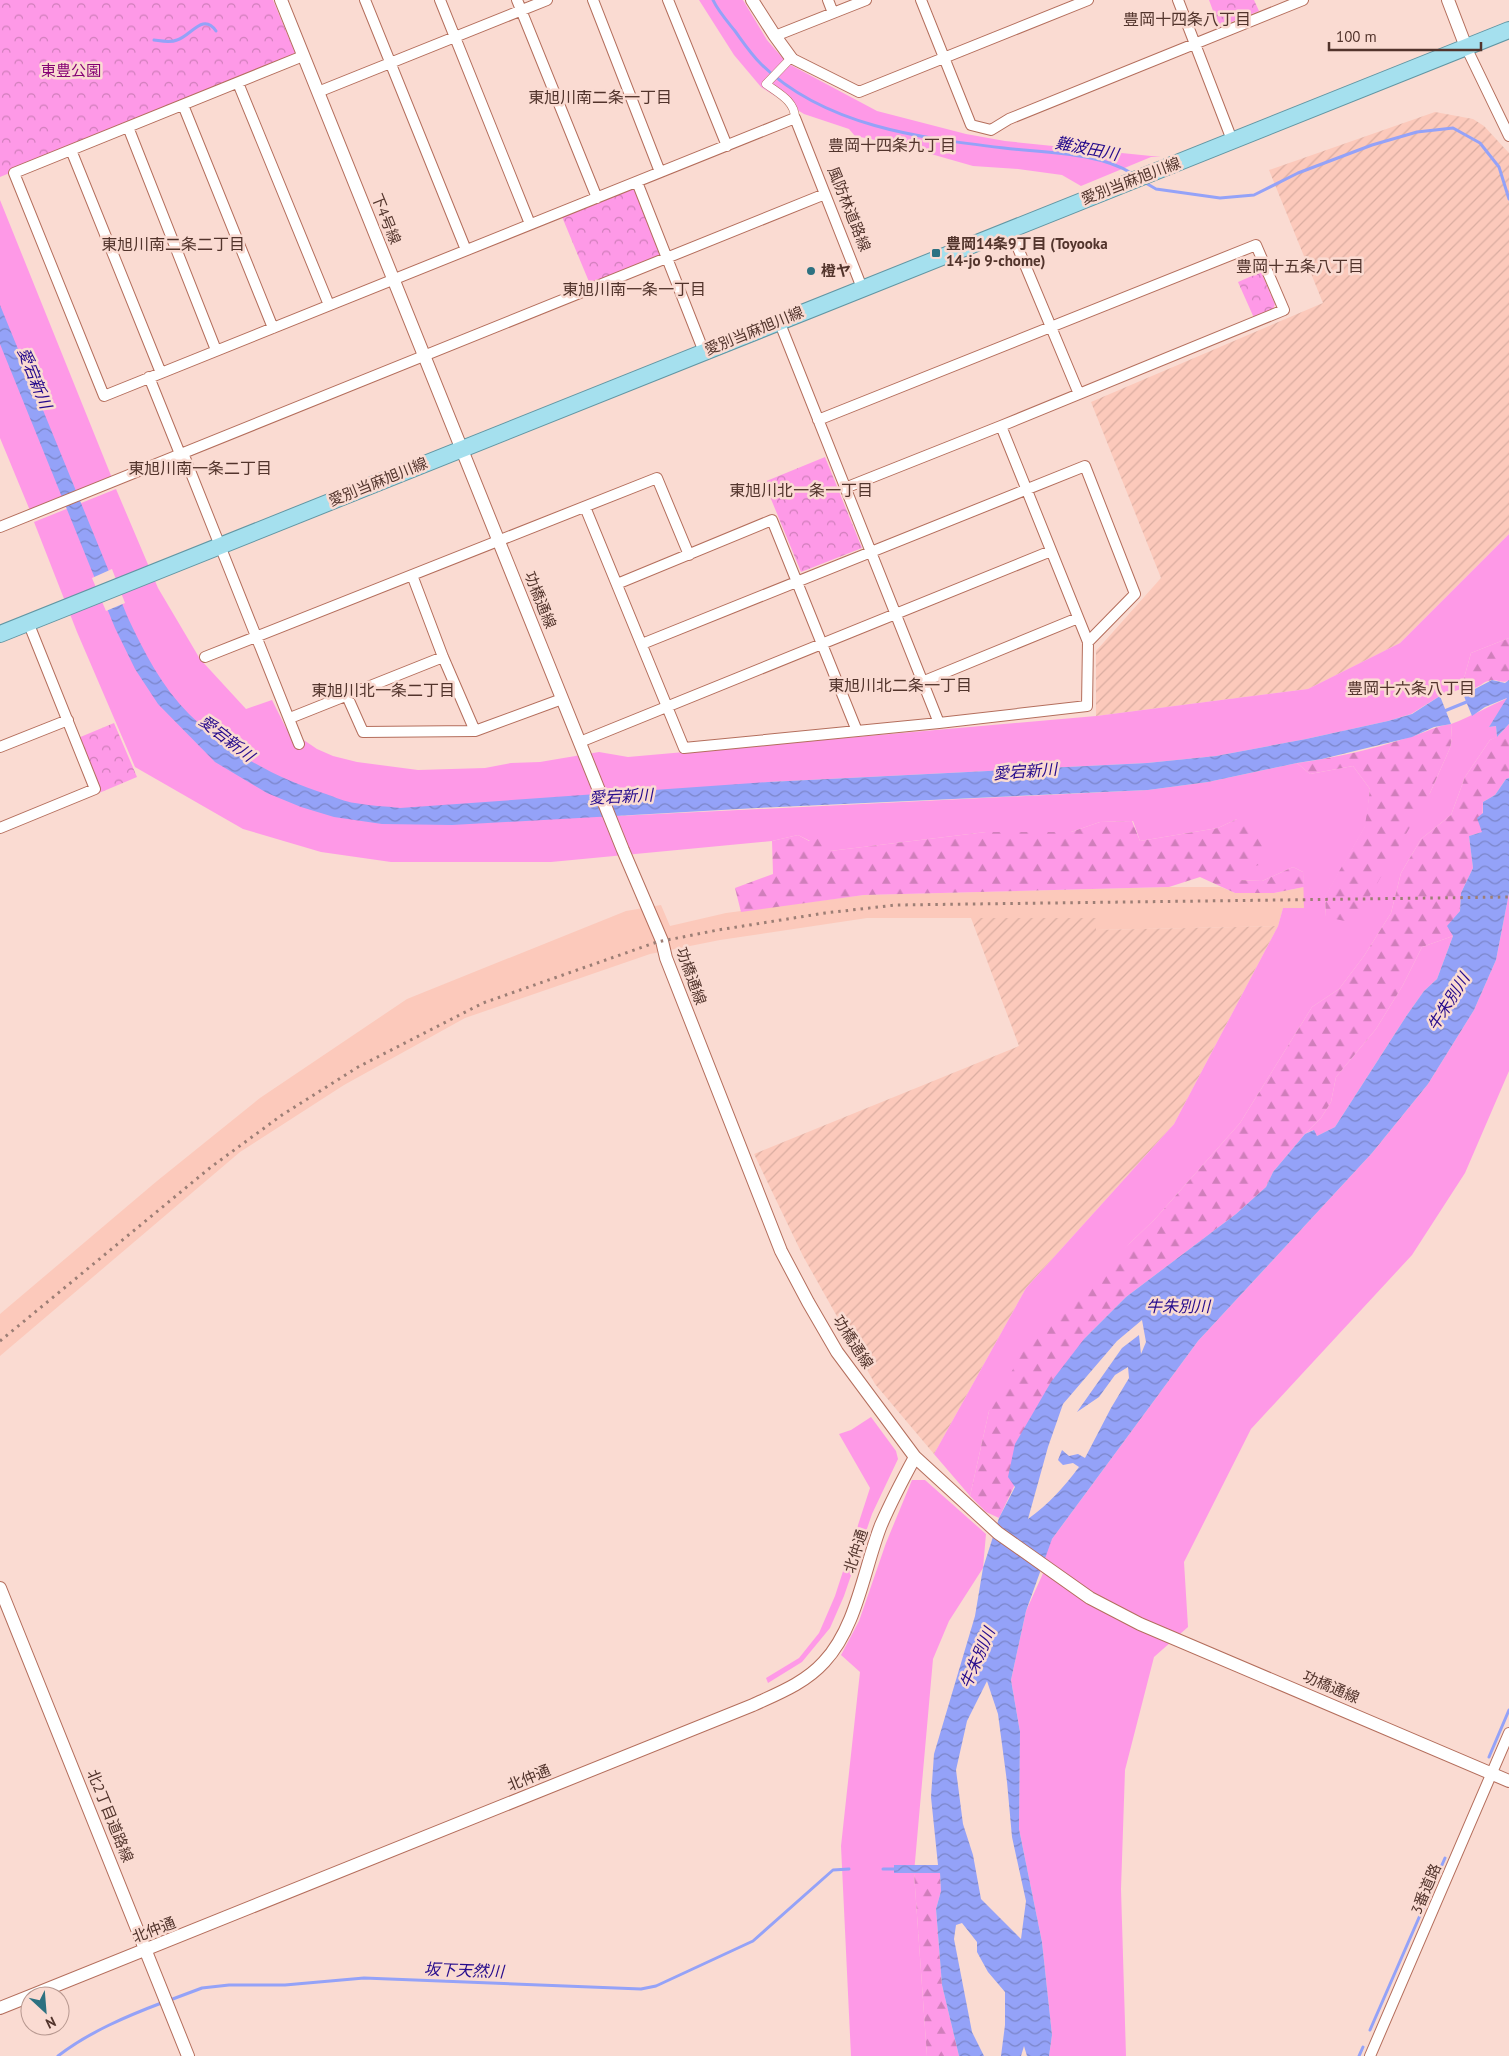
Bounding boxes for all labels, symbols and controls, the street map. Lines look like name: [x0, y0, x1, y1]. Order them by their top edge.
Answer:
district label: 豊岡十四条八丁目: [1123, 9, 1251, 29]
scale bar: [1329, 20, 1482, 52]
text: 100 m: [1336, 27, 1377, 46]
park label: 東豊公園: [41, 61, 101, 80]
district label: 東旭川南二条一丁目: [528, 87, 672, 107]
water label: 難波田川: [1054, 132, 1122, 164]
district label: 豊岡十四条九丁目: [828, 135, 956, 155]
street label: 愛別当麻旭川線: [1078, 153, 1183, 208]
street label: 風防林道路線: [824, 164, 875, 254]
street label: 下4号線: [368, 191, 405, 247]
district label: 東旭川南二条二丁目: [101, 234, 245, 254]
place label: 豊岡14条9丁目 (Toyooka 14-jo 9-chome): [946, 234, 1108, 270]
marker: 豊岡14条9丁目 (Toyooka 14-jo 9-chome): [930, 247, 942, 259]
district label: 豊岡十五条八丁目: [1236, 256, 1364, 276]
place label: 橙ヤ: [821, 261, 851, 280]
marker: 橙ヤ: [805, 265, 817, 277]
district label: 東旭川南一条一丁目: [562, 279, 706, 299]
street label: 愛別当麻旭川線: [702, 302, 806, 359]
water label: 愛宕新川: [14, 345, 57, 413]
street label: 愛別当麻旭川線: [326, 453, 430, 510]
district label: 東旭川南一条二丁目: [128, 458, 272, 478]
district label: 東旭川北一条一丁目: [729, 480, 873, 500]
street label: 功橋通線: [520, 568, 561, 631]
district label: 東旭川北二条一丁目: [828, 675, 972, 695]
district label: 豊岡十六条八丁目: [1347, 678, 1475, 698]
district label: 東旭川北一条二丁目: [311, 680, 455, 700]
water label: 愛宕新川: [196, 710, 260, 767]
water label: 愛宕新川: [992, 759, 1060, 783]
water label: 愛宕新川: [589, 784, 655, 808]
street label: 功橋通線: [672, 944, 711, 1007]
water label: 牛朱別川: [1423, 968, 1474, 1034]
water label: 牛朱別川: [1146, 1296, 1212, 1316]
street label: 功橋通線: [829, 1311, 878, 1372]
street label: 北仲通: [840, 1527, 872, 1575]
water label: 牛朱別川: [955, 1623, 999, 1691]
street label: 功橋通線: [1300, 1666, 1363, 1707]
street label: 北仲通: [504, 1760, 553, 1795]
street label: 北2丁目道路線: [83, 1767, 138, 1865]
street label: 3番道路: [1406, 1861, 1445, 1917]
street label: 北仲通: [129, 1913, 178, 1946]
water label: 坂下天然川: [424, 1959, 506, 1981]
north arrow: [20, 1986, 70, 2036]
text: N: [43, 2013, 59, 2033]

